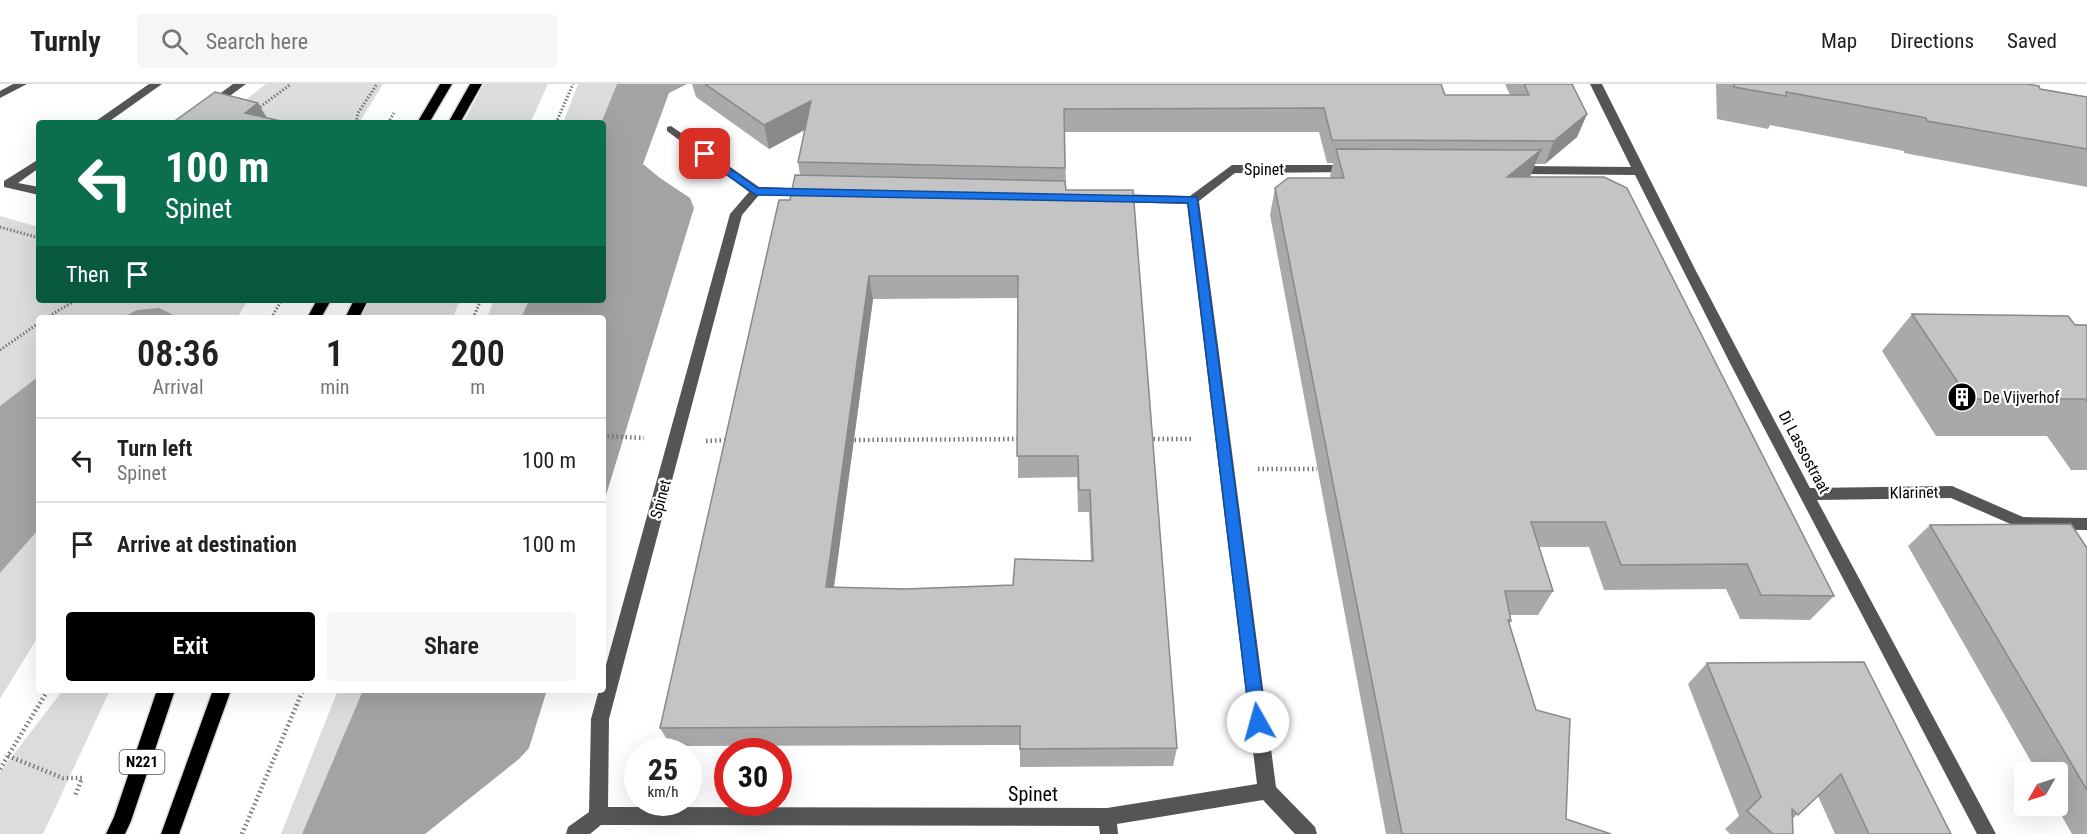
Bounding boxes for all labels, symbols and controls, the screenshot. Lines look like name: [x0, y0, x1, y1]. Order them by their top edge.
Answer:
search box: [137, 14, 557, 68]
text: Turnly: [30, 25, 101, 58]
icon: search: [158, 25, 191, 58]
text: Search here: [206, 29, 308, 54]
text: Map: [1821, 29, 1857, 53]
text: Directions: [1890, 29, 1974, 53]
text: Saved: [2007, 29, 2057, 53]
pin: [679, 128, 730, 179]
icon: arrive: [688, 137, 721, 170]
text: 100 m: [165, 143, 270, 192]
icon: left: [66, 144, 144, 222]
street label: Spinet: [1244, 160, 1284, 179]
text: Spinet: [165, 193, 232, 225]
icon: arrive: [121, 258, 154, 291]
text: Then: [66, 262, 109, 287]
text: 08:36: [137, 333, 219, 375]
text: 1: [326, 333, 344, 375]
text: 200: [451, 333, 505, 375]
text: Arrival: [153, 375, 204, 399]
text: min: [320, 375, 349, 399]
text: m: [470, 375, 485, 399]
building icon: De Vijverhof: [1946, 381, 1978, 413]
place label: De Vijverhof: [1983, 388, 2059, 407]
street label: Di Lassostraat: [1775, 408, 1834, 497]
text: Turn left: [117, 436, 192, 461]
icon: left: [66, 444, 99, 477]
text: 100 m: [522, 448, 576, 473]
text: Spinet: [117, 461, 167, 485]
street label: Spinet: [646, 477, 675, 521]
street label: Klarinet: [1890, 483, 1939, 502]
icon: arrive: [66, 528, 99, 561]
text: Arrive at destination: [117, 532, 297, 557]
text: 100 m: [522, 532, 576, 557]
button: Exit: [66, 612, 315, 681]
button: Share: [327, 612, 576, 681]
position arrow: [1226, 690, 1290, 754]
speed limit sign: 30: [714, 738, 792, 816]
road number: N221: [120, 750, 164, 774]
text: 25: [648, 752, 678, 787]
north arrow: [2014, 762, 2068, 816]
map controls: [2014, 762, 2068, 816]
street label: Spinet: [1008, 782, 1058, 806]
text: km/h: [648, 783, 678, 801]

